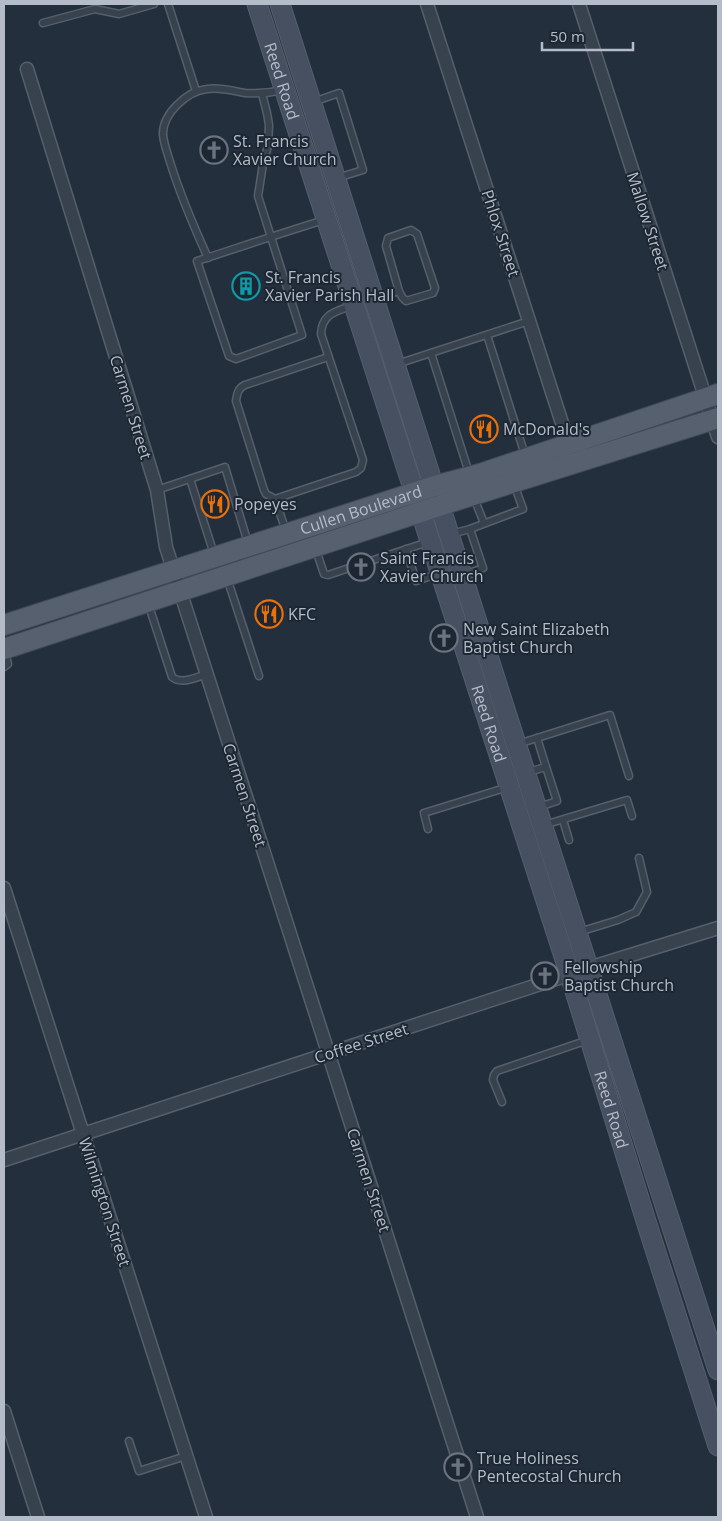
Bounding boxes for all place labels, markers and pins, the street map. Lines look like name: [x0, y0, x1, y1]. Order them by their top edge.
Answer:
place label: St. Francis Xavier Church: [233, 130, 337, 170]
church icon: St. Francis Xavier Church: [199, 135, 229, 165]
place label: St. Francis Xavier Parish Hall: [265, 266, 394, 306]
building icon: St. Francis Xavier Parish Hall: [231, 271, 261, 301]
restaurant icon: McDonald's: [469, 414, 499, 444]
place label: McDonald's: [503, 418, 590, 440]
restaurant icon: Popeyes: [200, 489, 230, 519]
place label: Popeyes: [234, 493, 297, 515]
place label: Saint Francis Xavier Church: [380, 547, 484, 587]
church icon: Saint Francis Xavier Church: [346, 552, 376, 582]
restaurant icon: KFC: [254, 599, 284, 629]
place label: KFC: [288, 603, 316, 625]
place label: New Saint Elizabeth Baptist Church: [463, 618, 610, 658]
church icon: New Saint Elizabeth Baptist Church: [429, 623, 459, 653]
place label: Fellowship Baptist Church: [564, 956, 674, 996]
church icon: Fellowship Baptist Church: [530, 961, 560, 991]
place label: True Holiness Pentecostal Church: [477, 1447, 622, 1487]
church icon: True Holiness Pentecostal Church: [443, 1452, 473, 1482]

